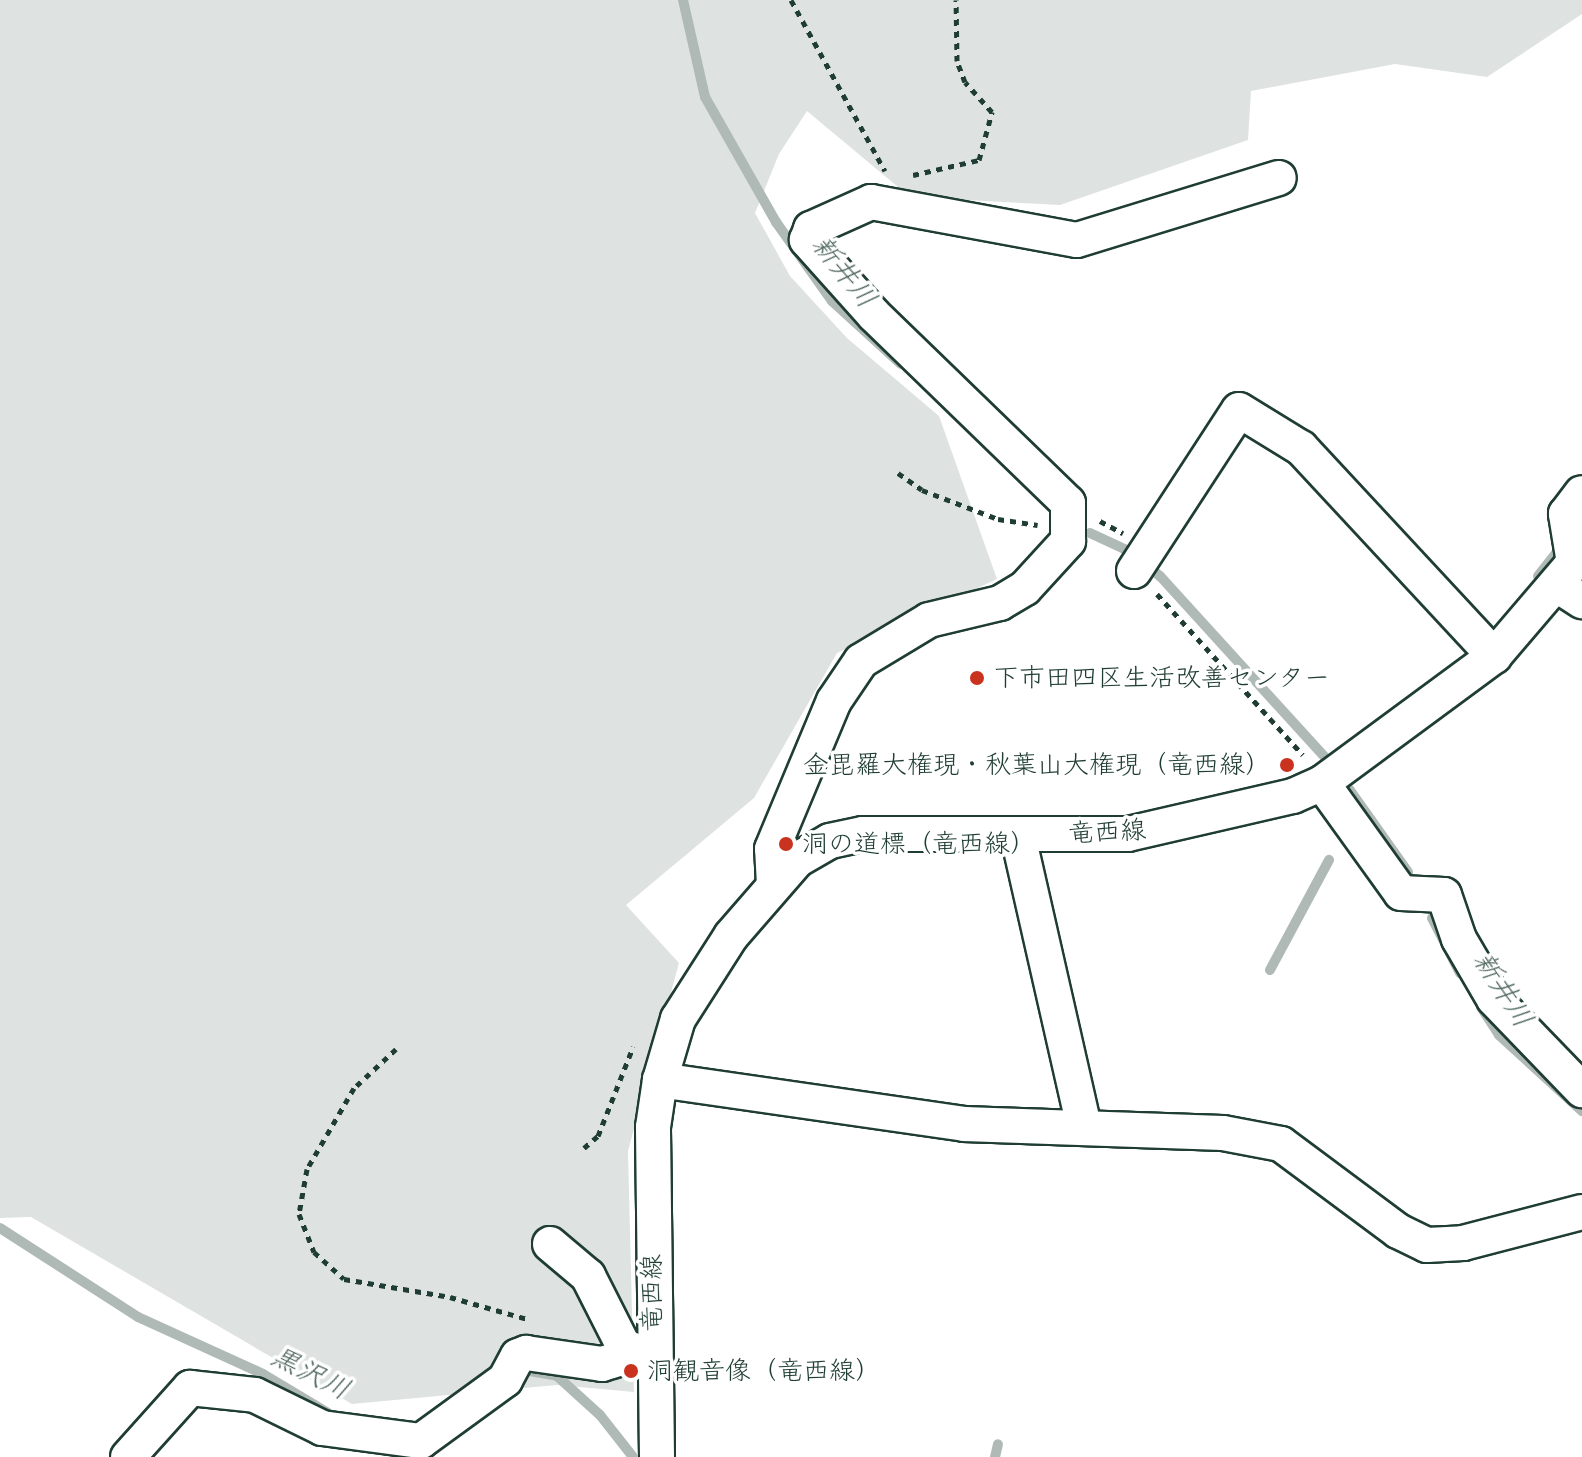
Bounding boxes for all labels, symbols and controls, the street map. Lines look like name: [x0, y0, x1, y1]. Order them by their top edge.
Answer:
water label: 新井川: [806, 228, 884, 314]
place label: 下市田四区生活改善センター: [993, 662, 1331, 694]
marker: 下市田四区生活改善センター: [968, 669, 986, 687]
place label: 金毘羅大権現・秋葉山大権現（竜西線）: [803, 749, 1271, 781]
marker: 金毘羅大権現・秋葉山大権現（竜西線）: [1278, 756, 1296, 774]
street label: 竜西線: [1067, 814, 1147, 850]
place label: 洞の道標（竜西線）: [802, 828, 1036, 860]
marker: 洞の道標（竜西線）: [777, 835, 795, 853]
water label: 新井川: [1467, 945, 1541, 1033]
street label: 竜西線: [636, 1254, 668, 1332]
water label: 黒沢川: [266, 1338, 356, 1406]
place label: 洞観音像（竜西線）: [647, 1355, 881, 1387]
marker: 洞観音像（竜西線）: [622, 1362, 640, 1380]

